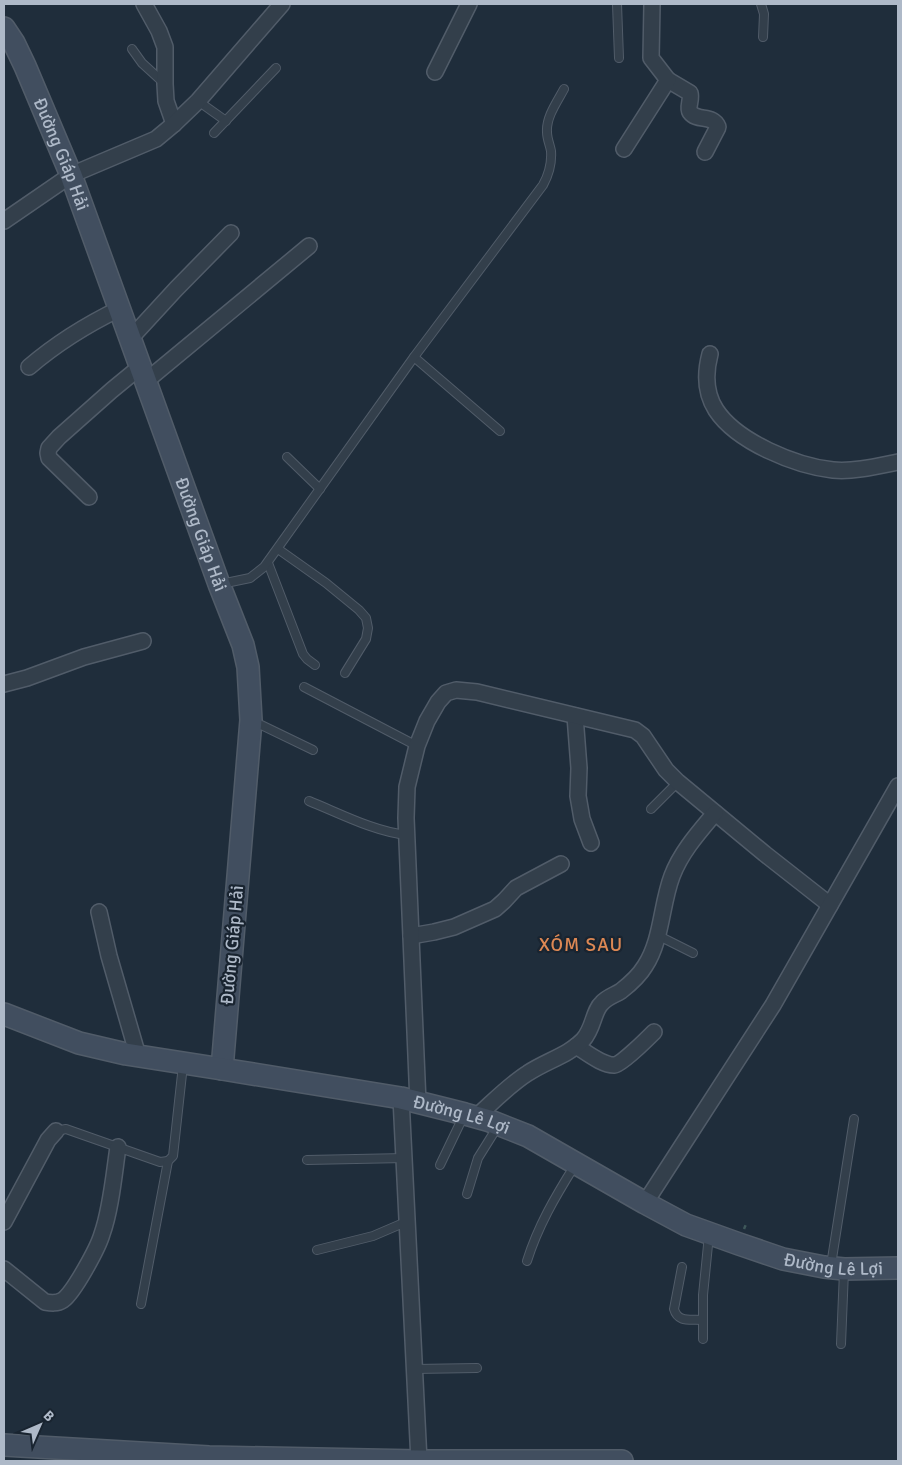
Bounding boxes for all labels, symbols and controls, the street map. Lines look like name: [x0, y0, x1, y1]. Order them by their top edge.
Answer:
street label: Đường Giáp Hải: [29, 94, 94, 214]
street label: Đường Giáp Hải: [170, 474, 232, 595]
street label: Đường Giáp Hải: [216, 884, 248, 1006]
district label: XÓM SAU: [539, 933, 623, 957]
street label: Đường Lê Lợi: [411, 1090, 513, 1139]
street label: Đường Lê Lợi: [782, 1248, 883, 1280]
north arrow: [15, 1400, 65, 1450]
text: B: [40, 1407, 58, 1425]

